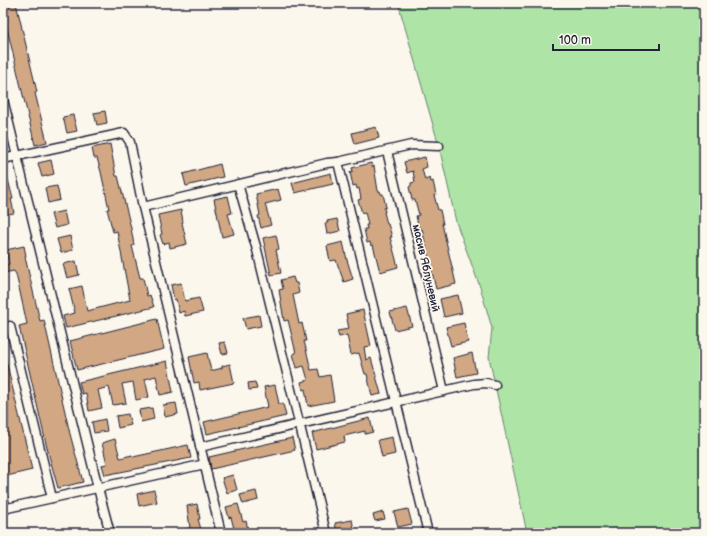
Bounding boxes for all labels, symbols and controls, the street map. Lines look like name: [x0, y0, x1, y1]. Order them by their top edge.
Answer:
scale bar: [553, 26, 659, 52]
text: 100 m: [559, 33, 591, 48]
street label: масив Яблуневий: [410, 223, 442, 313]

